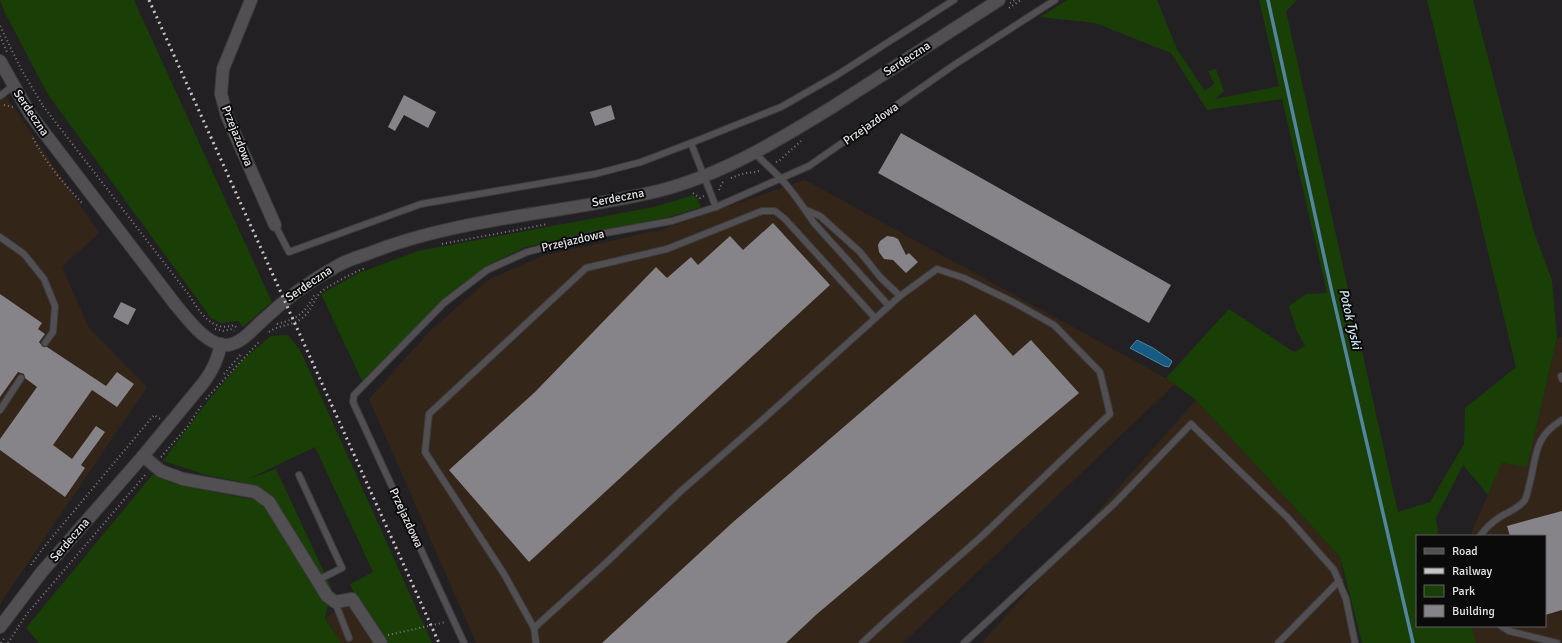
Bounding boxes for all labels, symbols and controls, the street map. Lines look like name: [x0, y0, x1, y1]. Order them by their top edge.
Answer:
street label: Serdeczna: [881, 38, 933, 80]
street label: Serdeczna: [10, 87, 52, 139]
street label: Przejazdowa: [840, 99, 902, 149]
street label: Przejazdowa: [218, 103, 256, 169]
street label: Serdeczna: [591, 186, 645, 210]
street label: Przejazdowa: [540, 226, 606, 256]
street label: Serdeczna: [283, 263, 335, 305]
water label: Potok Tyski: [1335, 287, 1365, 352]
street label: Przejazdowa: [386, 486, 426, 550]
street label: Serdeczna: [47, 515, 93, 565]
legend: [1416, 535, 1546, 627]
text: Road: [1452, 544, 1478, 559]
text: Railway: [1452, 564, 1492, 579]
text: Park: [1452, 584, 1475, 599]
text: Building: [1452, 604, 1495, 619]

